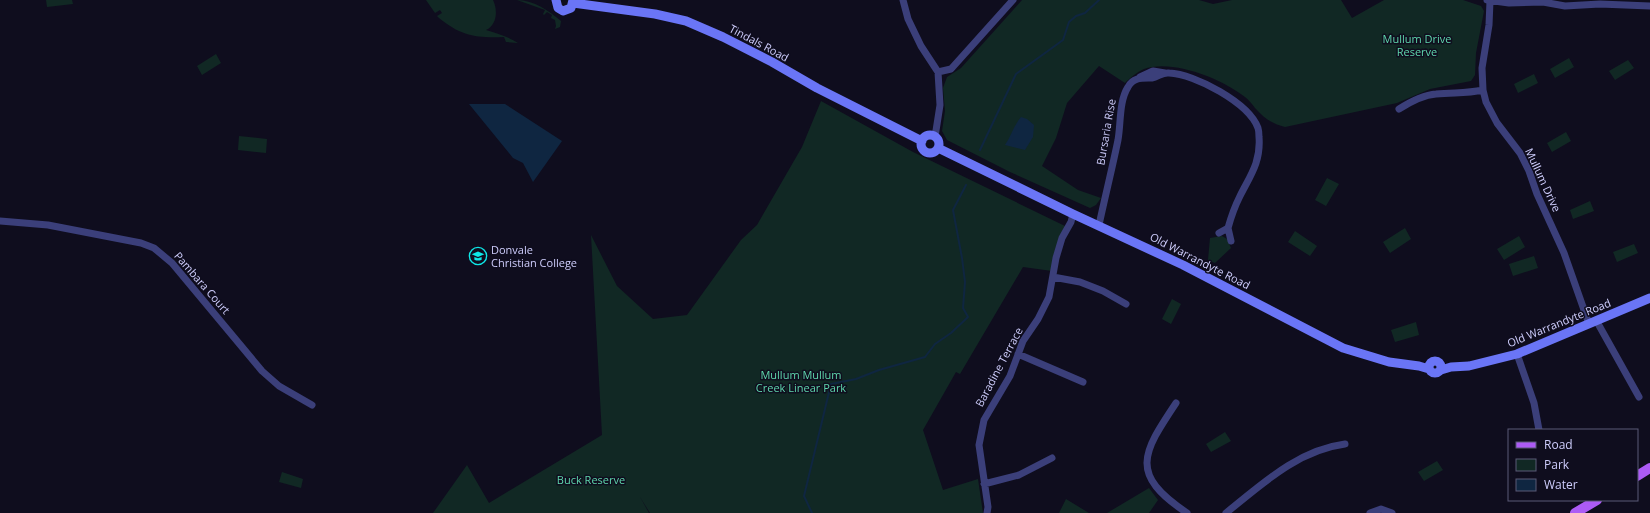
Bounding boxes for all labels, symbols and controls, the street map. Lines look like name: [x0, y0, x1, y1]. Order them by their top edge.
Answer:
street label: Tindals Road: [727, 21, 792, 65]
park label: Mullum Drive Reserve: [1383, 31, 1451, 59]
street label: Bursaria Rise: [1092, 98, 1119, 166]
street label: Mullum Drive: [1522, 145, 1565, 214]
street label: Old Warrandyte Road: [1148, 229, 1253, 292]
place label: Donvale Christian College: [491, 242, 577, 270]
school or university icon: Donvale Christian College: [468, 246, 488, 266]
street label: Pambara Court: [171, 248, 234, 317]
street label: Old Warrandyte Road: [1505, 295, 1613, 350]
street label: Baradine Terrace: [971, 324, 1026, 409]
park label: Mullum Mullum Creek Linear Park: [756, 367, 846, 395]
legend: [1508, 429, 1638, 501]
text: Road: [1544, 436, 1573, 453]
text: Park: [1544, 456, 1570, 473]
park label: Buck Reserve: [557, 472, 625, 487]
text: Water: [1544, 476, 1578, 493]

